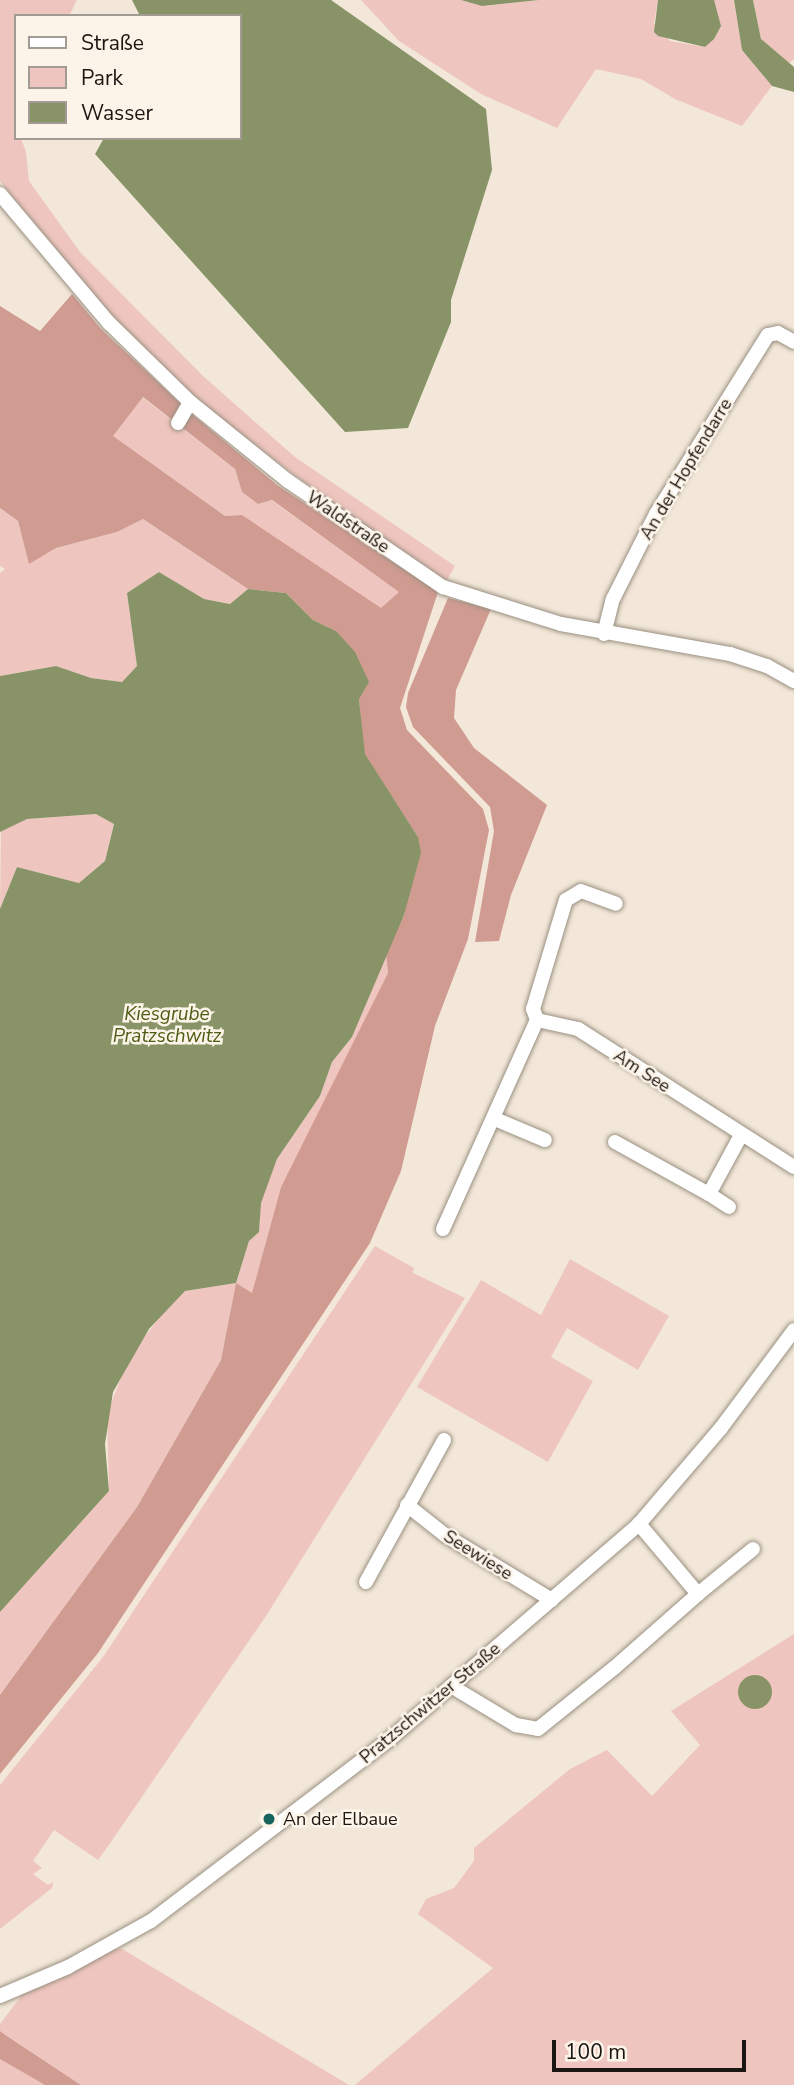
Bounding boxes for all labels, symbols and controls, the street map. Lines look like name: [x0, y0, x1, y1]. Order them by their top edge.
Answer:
legend: [14, 14, 242, 140]
text: Straße: [81, 29, 144, 57]
text: Park: [81, 64, 123, 92]
text: Wasser: [81, 99, 153, 127]
street label: An der Hopfendarre: [635, 394, 737, 544]
street label: Waldstraße: [302, 486, 394, 558]
water label: Kiesgrube Pratzschwitz: [113, 1004, 221, 1048]
street label: Am See: [610, 1045, 674, 1097]
street label: Seewiese: [440, 1525, 516, 1585]
street label: Pratzschwitzer Straße: [355, 1638, 505, 1768]
place label: An der Elbaue: [283, 1808, 398, 1830]
marker: An der Elbaue: [261, 1811, 277, 1827]
scale bar: [556, 2025, 750, 2070]
text: 100 m: [565, 2038, 626, 2066]

